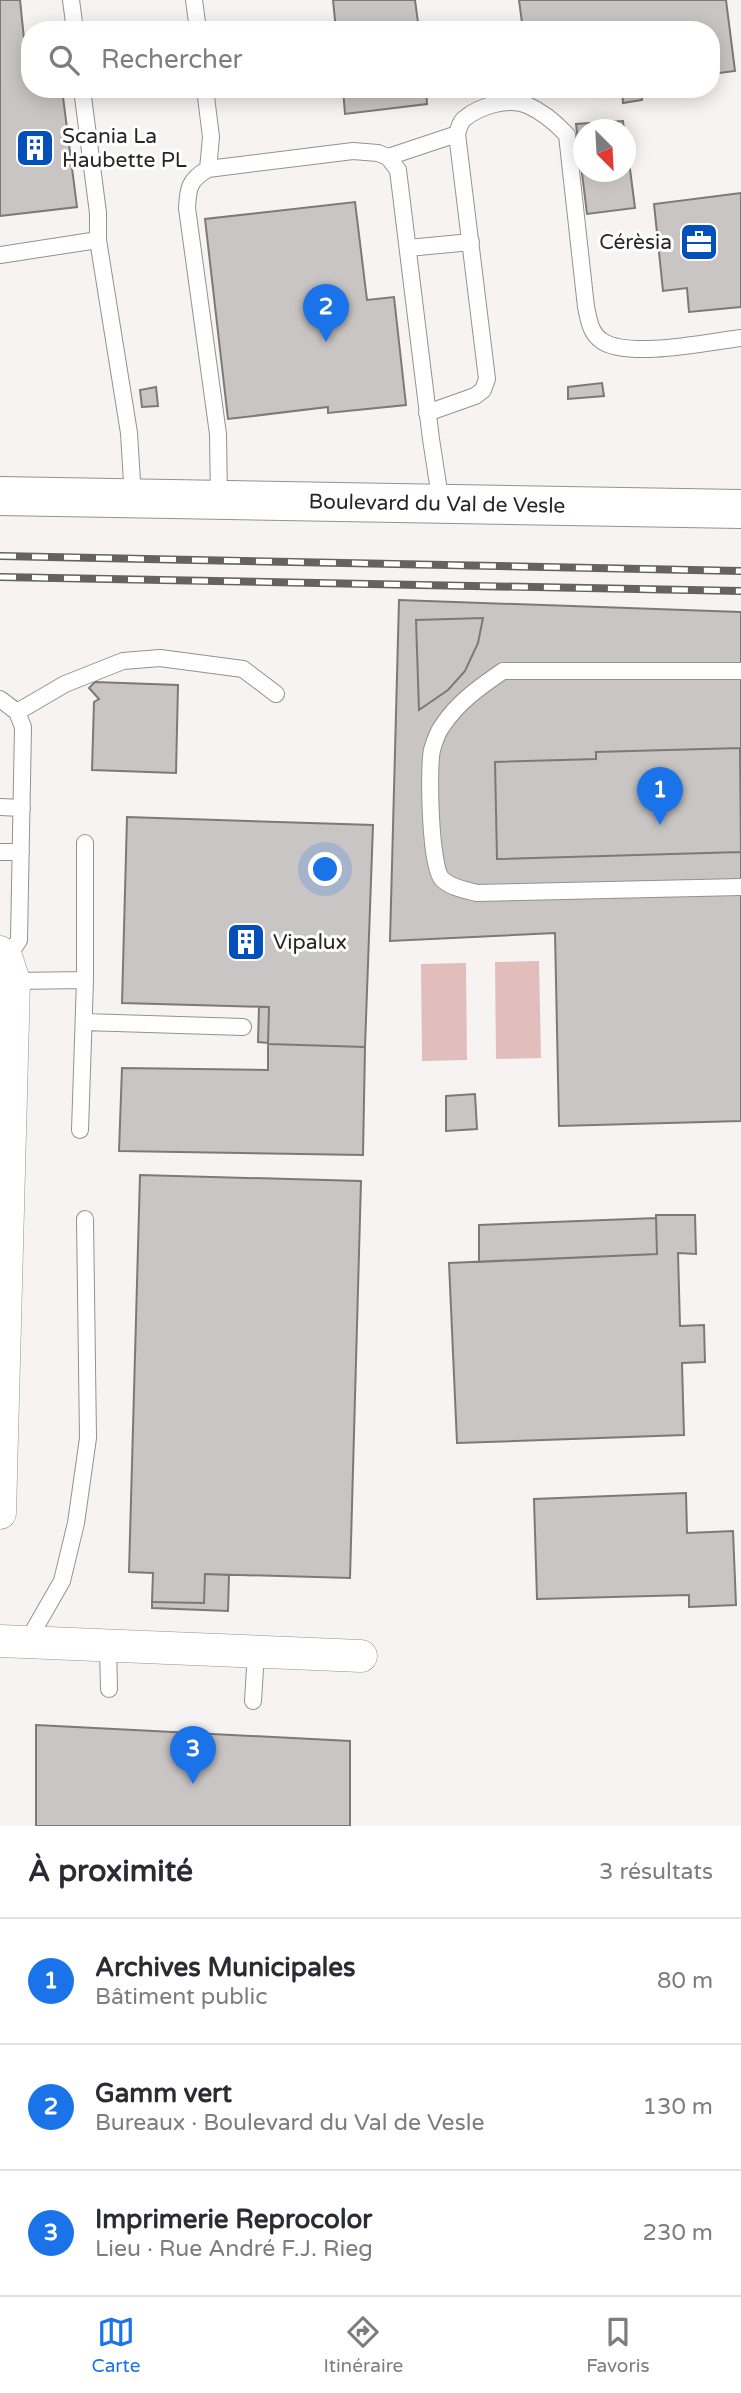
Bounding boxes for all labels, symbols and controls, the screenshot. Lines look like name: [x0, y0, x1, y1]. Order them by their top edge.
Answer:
search box: [21, 21, 720, 98]
icon: search: [45, 41, 83, 79]
text: Rechercher: [101, 44, 243, 75]
north arrow: [573, 119, 636, 182]
place label: Scania La Haubette PL: [62, 124, 187, 173]
building icon: Scania La Haubette PL: [14, 127, 56, 169]
office icon: Cérèsia: [678, 221, 720, 263]
place label: Cérèsia: [599, 230, 672, 255]
pin: 2: [303, 284, 349, 342]
street label: Boulevard du Val de Vesle: [308, 489, 566, 519]
pin: 1: [637, 767, 683, 825]
your location: [308, 852, 342, 886]
building icon: Vipalux: [225, 921, 267, 963]
place label: Vipalux: [273, 930, 347, 955]
pin: 3: [170, 1726, 216, 1784]
text: À proximité: [28, 1853, 193, 1890]
text: 3 résultats: [599, 1858, 713, 1886]
text: Archives Municipales: [95, 1952, 355, 1983]
text: 1: [44, 1967, 58, 1995]
text: 80 m: [657, 1967, 713, 1995]
text: Bâtiment public: [95, 1983, 267, 2011]
text: Gamm vert: [95, 2078, 232, 2109]
text: 2: [44, 2093, 58, 2121]
text: 130 m: [643, 2093, 713, 2121]
text: Bureaux · Boulevard du Val de Vesle: [95, 2109, 484, 2137]
text: Imprimerie Reprocolor: [95, 2204, 372, 2235]
text: 3: [44, 2219, 58, 2247]
text: 230 m: [643, 2219, 713, 2247]
text: Lieu · Rue André F.J. Rieg: [95, 2235, 373, 2263]
tab: Carte: [91, 2313, 141, 2377]
tab: Itinéraire: [323, 2313, 403, 2377]
tab: Favoris: [586, 2313, 650, 2377]

